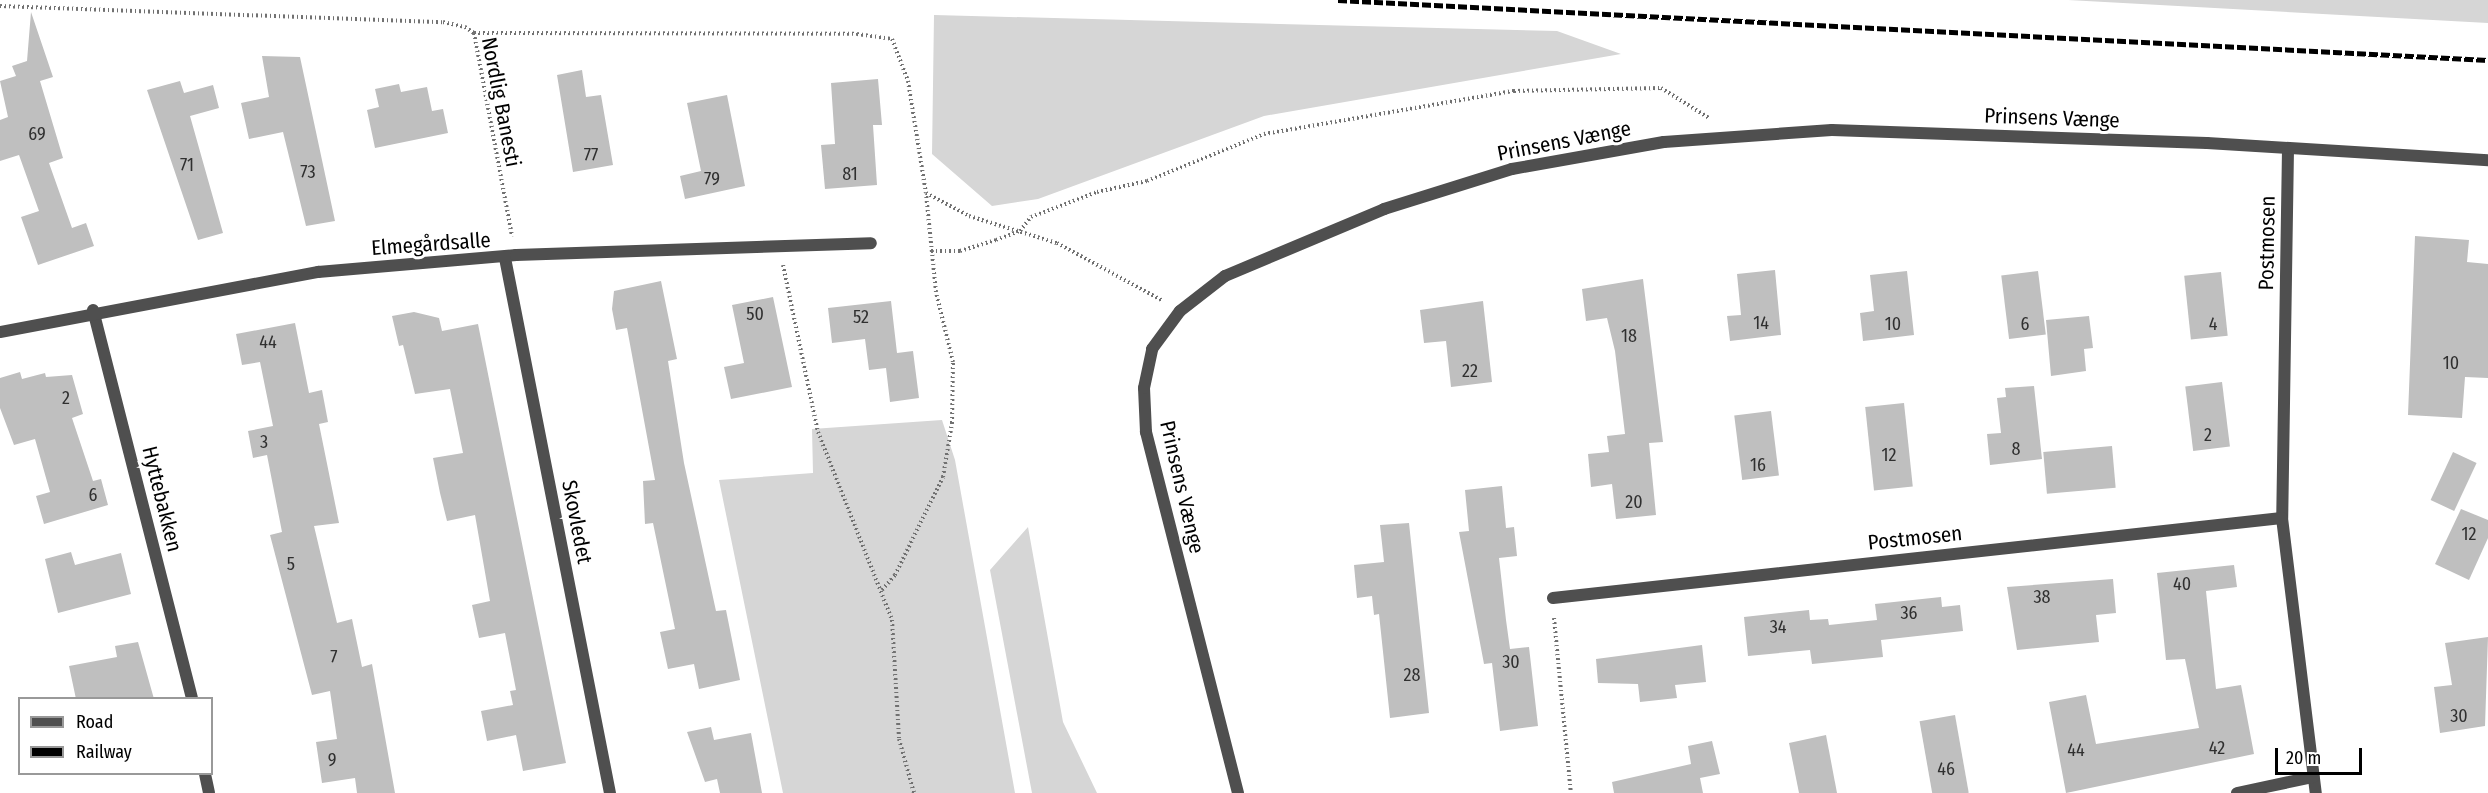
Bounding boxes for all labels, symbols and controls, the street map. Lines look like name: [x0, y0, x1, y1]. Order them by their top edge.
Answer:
street label: Nordlig Banesti: [476, 35, 526, 169]
street label: Prinsens Vænge: [1984, 103, 2120, 133]
street label: Prinsens Vænge: [1495, 116, 1633, 166]
house number: 69: [28, 123, 46, 145]
house number: 77: [584, 144, 598, 166]
house number: 71: [180, 154, 194, 176]
house number: 73: [300, 161, 316, 183]
house number: 81: [842, 163, 858, 185]
house number: 79: [704, 168, 720, 190]
street label: Postmosen: [2254, 195, 2280, 291]
street label: Elmegårdsalle: [370, 227, 492, 261]
house number: 50: [746, 303, 764, 325]
house number: 52: [853, 306, 869, 328]
house number: 14: [1753, 312, 1769, 334]
house number: 10: [1885, 313, 1901, 335]
house number: 6: [2021, 313, 2029, 335]
house number: 4: [2209, 313, 2217, 335]
house number: 18: [1621, 325, 1637, 347]
house number: 44: [259, 331, 277, 353]
house number: 10: [2443, 352, 2459, 374]
house number: 22: [1462, 360, 1478, 382]
house number: 2: [62, 387, 70, 409]
street label: Prinsens Vænge: [1154, 418, 1210, 556]
house number: 2: [2204, 424, 2212, 446]
house number: 3: [260, 431, 268, 453]
house number: 8: [2012, 438, 2020, 460]
street label: Hyttebakken: [137, 444, 187, 554]
house number: 12: [1882, 444, 1896, 466]
house number: 16: [1750, 454, 1766, 476]
street label: Skovledet: [557, 478, 597, 566]
house number: 6: [89, 484, 97, 506]
house number: 20: [1625, 491, 1643, 513]
street label: Postmosen: [1867, 521, 1963, 555]
house number: 12: [2462, 523, 2476, 545]
house number: 5: [287, 553, 295, 575]
house number: 40: [2173, 573, 2191, 595]
house number: 38: [2033, 586, 2051, 608]
house number: 36: [1900, 602, 1918, 624]
house number: 34: [1770, 616, 1786, 638]
house number: 7: [330, 646, 338, 668]
house number: 30: [1502, 651, 1520, 673]
house number: 28: [1404, 664, 1420, 686]
legend: [18, 697, 213, 775]
house number: 30: [2450, 705, 2468, 727]
text: Road: [76, 711, 113, 733]
scale bar: [2278, 736, 2365, 774]
house number: 42: [2209, 737, 2225, 759]
house number: 44: [2067, 739, 2085, 761]
text: Railway: [76, 741, 132, 763]
text: 20 m: [2286, 747, 2321, 769]
house number: 9: [328, 749, 336, 771]
house number: 46: [1937, 758, 1955, 780]

